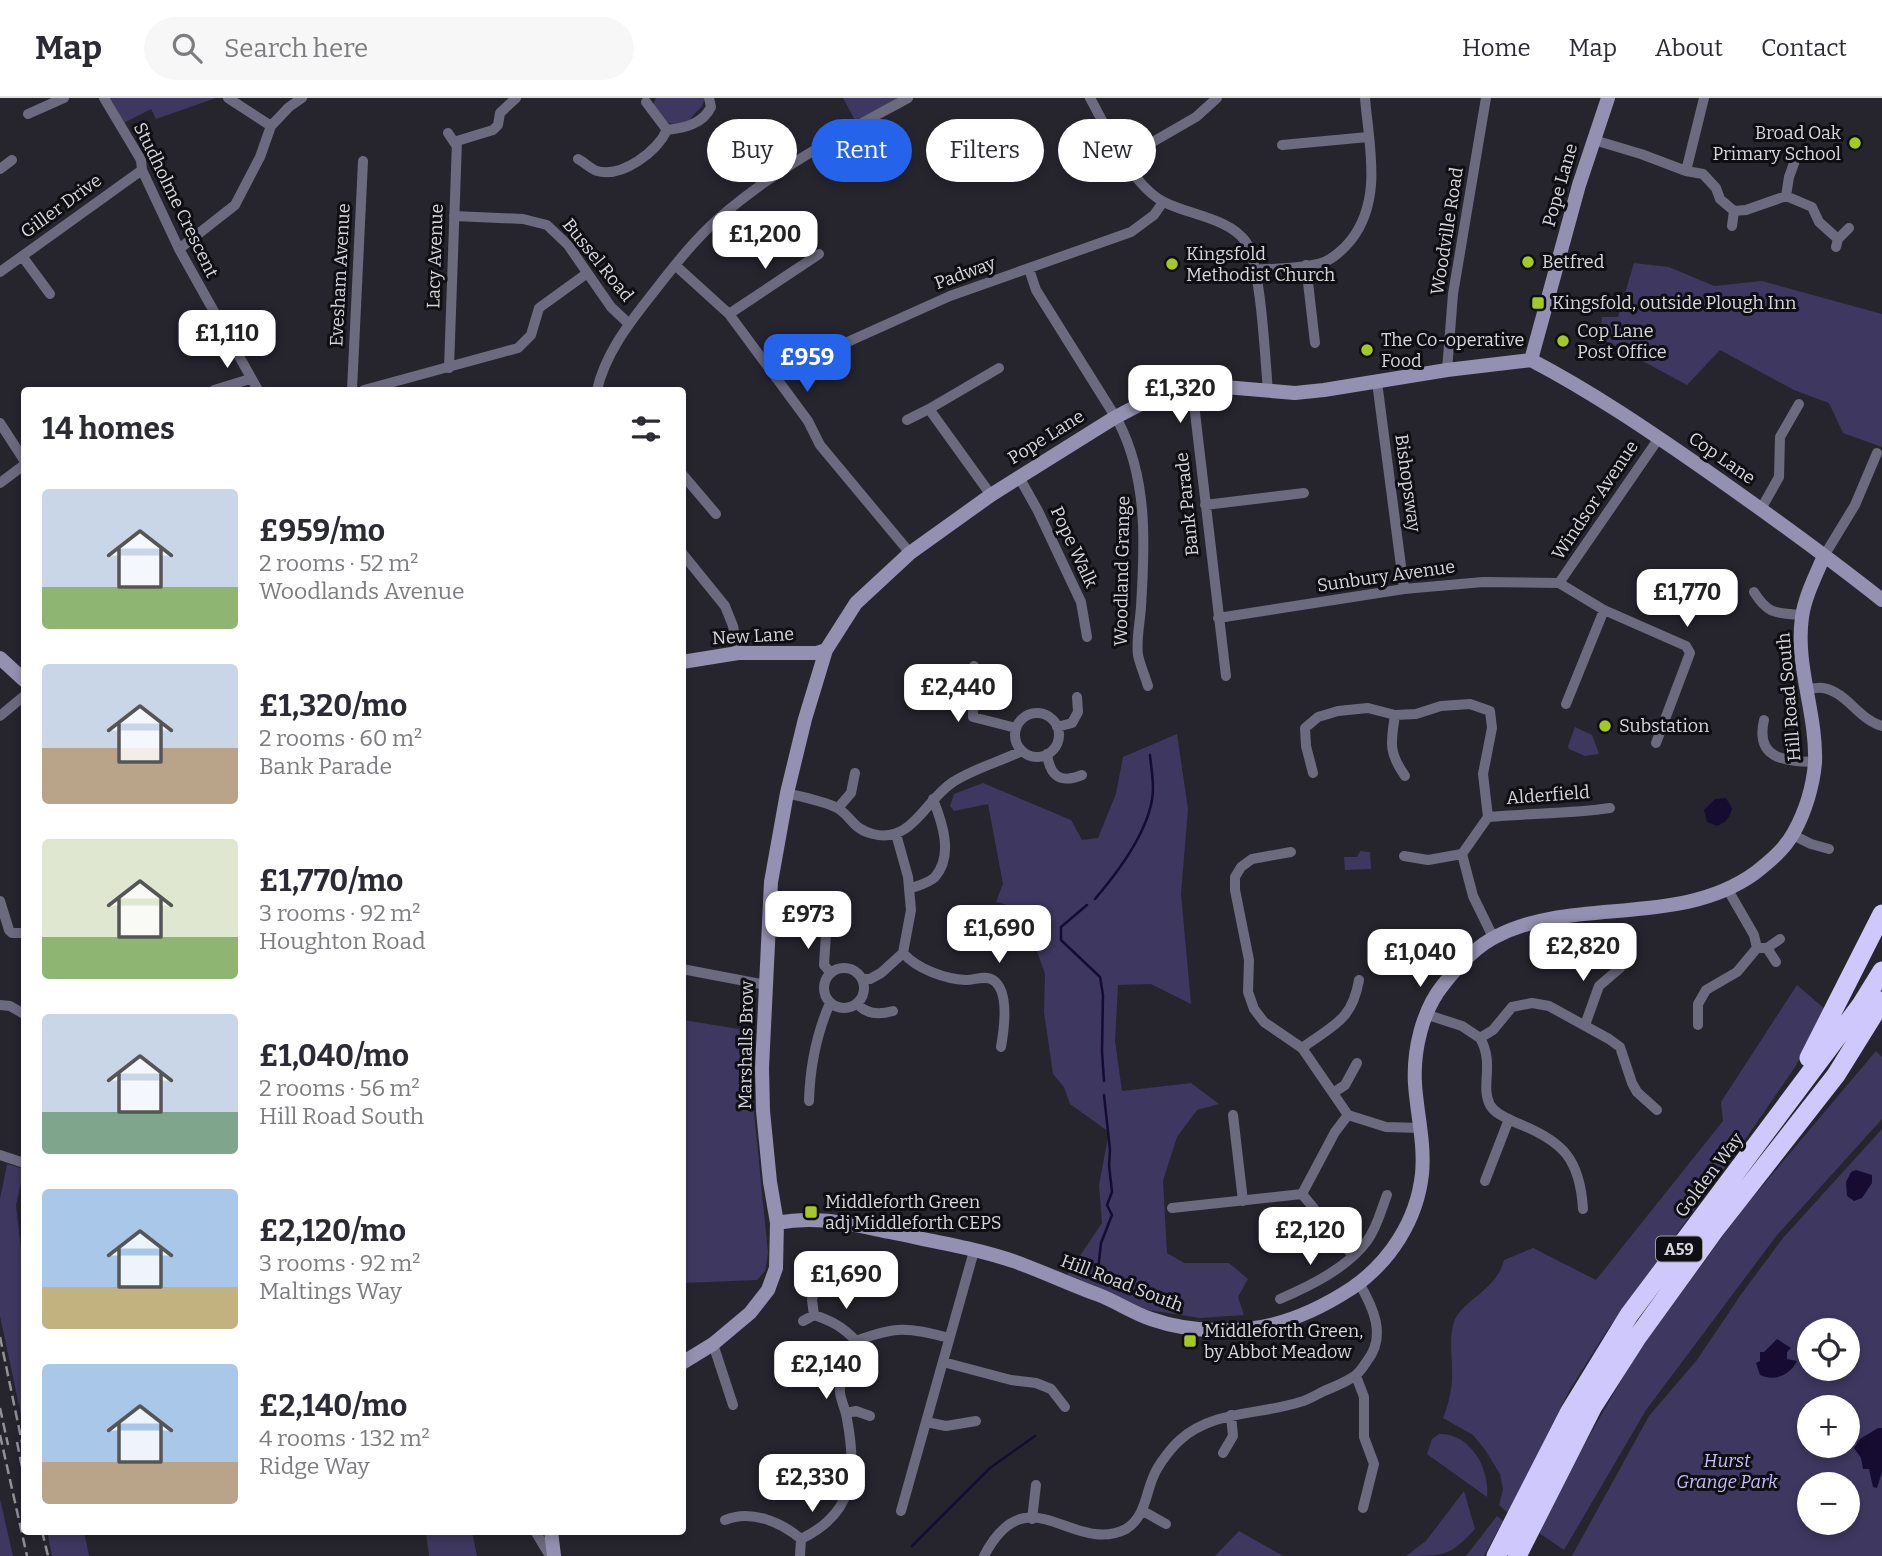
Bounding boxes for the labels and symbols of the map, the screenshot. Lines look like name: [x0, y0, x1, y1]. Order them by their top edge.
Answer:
street label: Studholme Crescent: [129, 119, 223, 282]
place label: Broad Oak Primary School: [1712, 122, 1842, 165]
marker: Broad Oak Primary School: [1847, 135, 1863, 151]
street label: Pope Lane: [1538, 141, 1582, 229]
street label: Woodville Road: [1426, 165, 1468, 296]
street label: Giller Drive: [16, 169, 106, 243]
street label: Evesham Avenue: [325, 203, 355, 347]
street label: Lacy Avenue: [422, 203, 448, 309]
pin: £1,200: [708, 212, 822, 271]
street label: Bussel Road: [558, 214, 638, 306]
place label: Kingsfold Methodist Church: [1186, 243, 1335, 286]
place label: Betfred: [1542, 251, 1605, 273]
street label: Padway: [931, 252, 999, 294]
marker: Betfred: [1520, 254, 1536, 270]
marker: Kingsfold Methodist Church: [1164, 256, 1180, 272]
place label: Kingsfold, outside Plough Inn: [1552, 292, 1797, 314]
marker: Kingsfold, outside Plough Inn: [1530, 295, 1546, 311]
pin: £1,110: [170, 310, 284, 370]
place label: Cop Lane Post Office: [1577, 320, 1667, 363]
place label: The Co-operative Food: [1381, 329, 1524, 372]
marker: Cop Lane Post Office: [1555, 333, 1571, 349]
pin: £959: [766, 334, 848, 394]
marker: The Co-operative Food: [1359, 342, 1375, 358]
pin: £1,320: [1123, 366, 1237, 425]
street label: Pope Lane: [1004, 405, 1088, 469]
street label: Cop Lane: [1684, 427, 1760, 489]
street label: Bishopsway: [1390, 433, 1426, 534]
street label: Windsor Avenue: [1547, 436, 1643, 564]
street label: Bank Parade: [1171, 451, 1203, 557]
street label: Woodland Grange: [1110, 496, 1134, 646]
street label: Pope Walk: [1046, 503, 1103, 592]
street label: Sunbury Avenue: [1316, 555, 1456, 597]
pin: £1,770: [1630, 570, 1744, 629]
street label: New Lane: [711, 623, 795, 649]
street label: Hill Road South: [1772, 632, 1806, 762]
pin: £2,440: [901, 664, 1015, 724]
place label: Substation: [1619, 715, 1710, 737]
marker: Substation: [1597, 718, 1613, 734]
street label: Alderfield: [1506, 781, 1591, 809]
pin: £973: [767, 892, 849, 951]
pin: £1,690: [942, 906, 1056, 965]
pin: £2,820: [1526, 924, 1640, 983]
pin: £1,040: [1363, 930, 1477, 989]
street label: Marshalls Brow: [734, 980, 758, 1110]
street label: Golden Way: [1670, 1128, 1748, 1222]
place label: Middleforth Green adj Middleforth CEPS: [825, 1191, 1001, 1234]
marker: Middleforth Green adj Middleforth CEPS: [803, 1204, 819, 1220]
pin: £2,120: [1253, 1208, 1367, 1267]
road number: A59: [1656, 1236, 1702, 1261]
street label: Hill Road South: [1058, 1250, 1186, 1316]
pin: £1,690: [789, 1252, 903, 1311]
place label: Middleforth Green, by Abbot Meadow: [1204, 1320, 1363, 1363]
marker: Middleforth Green, by Abbot Meadow: [1182, 1333, 1198, 1349]
pin: £2,140: [769, 1342, 883, 1401]
park label: Hurst Grange Park: [1676, 1450, 1778, 1493]
pin: £2,330: [755, 1454, 869, 1514]

